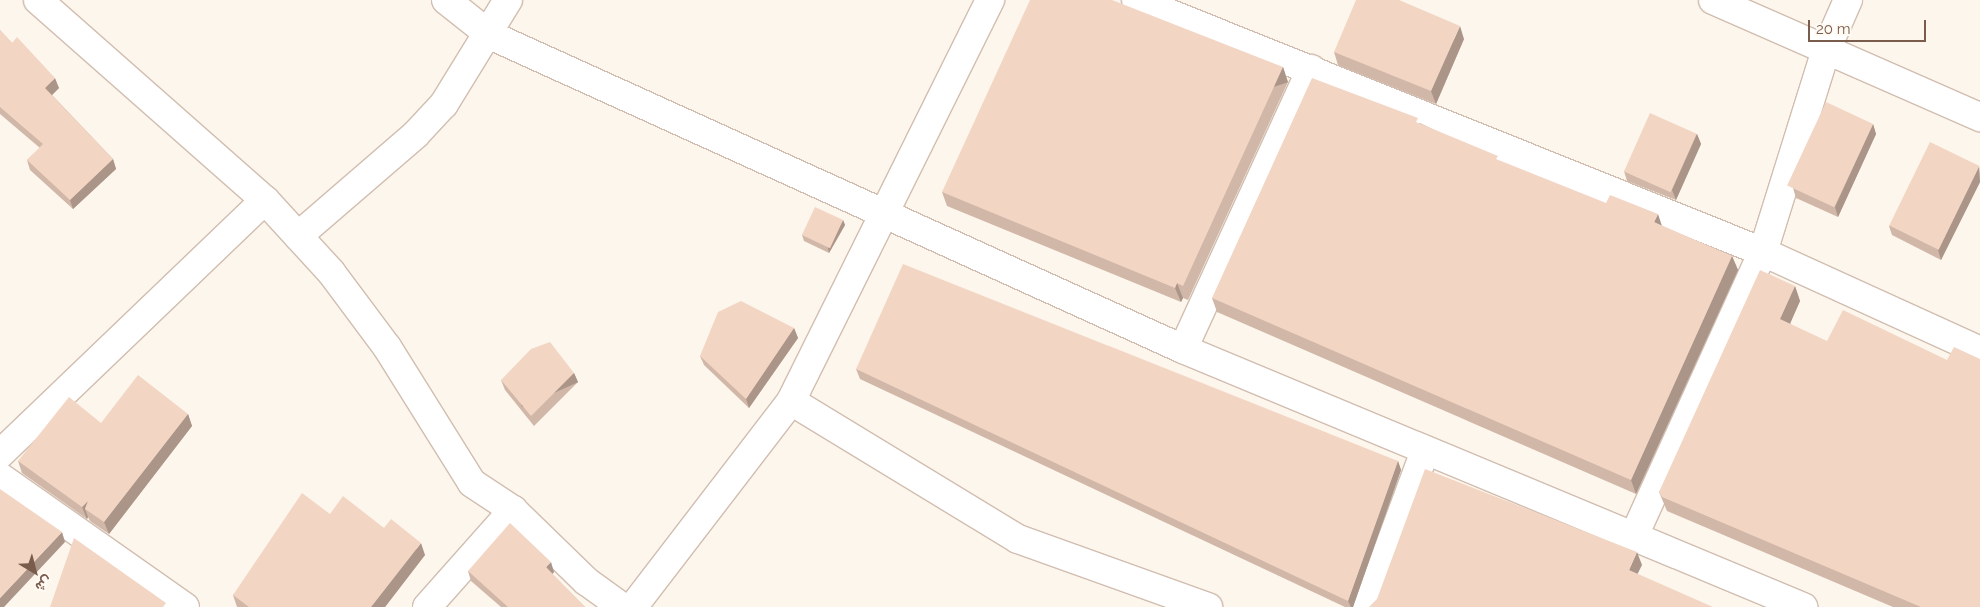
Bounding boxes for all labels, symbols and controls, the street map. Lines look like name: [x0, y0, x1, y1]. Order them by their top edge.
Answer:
scale bar: [1810, 10, 1928, 42]
text: 20 m: [1816, 20, 1851, 38]
north arrow: [10, 547, 60, 597]
text: ش: [32, 573, 56, 595]

